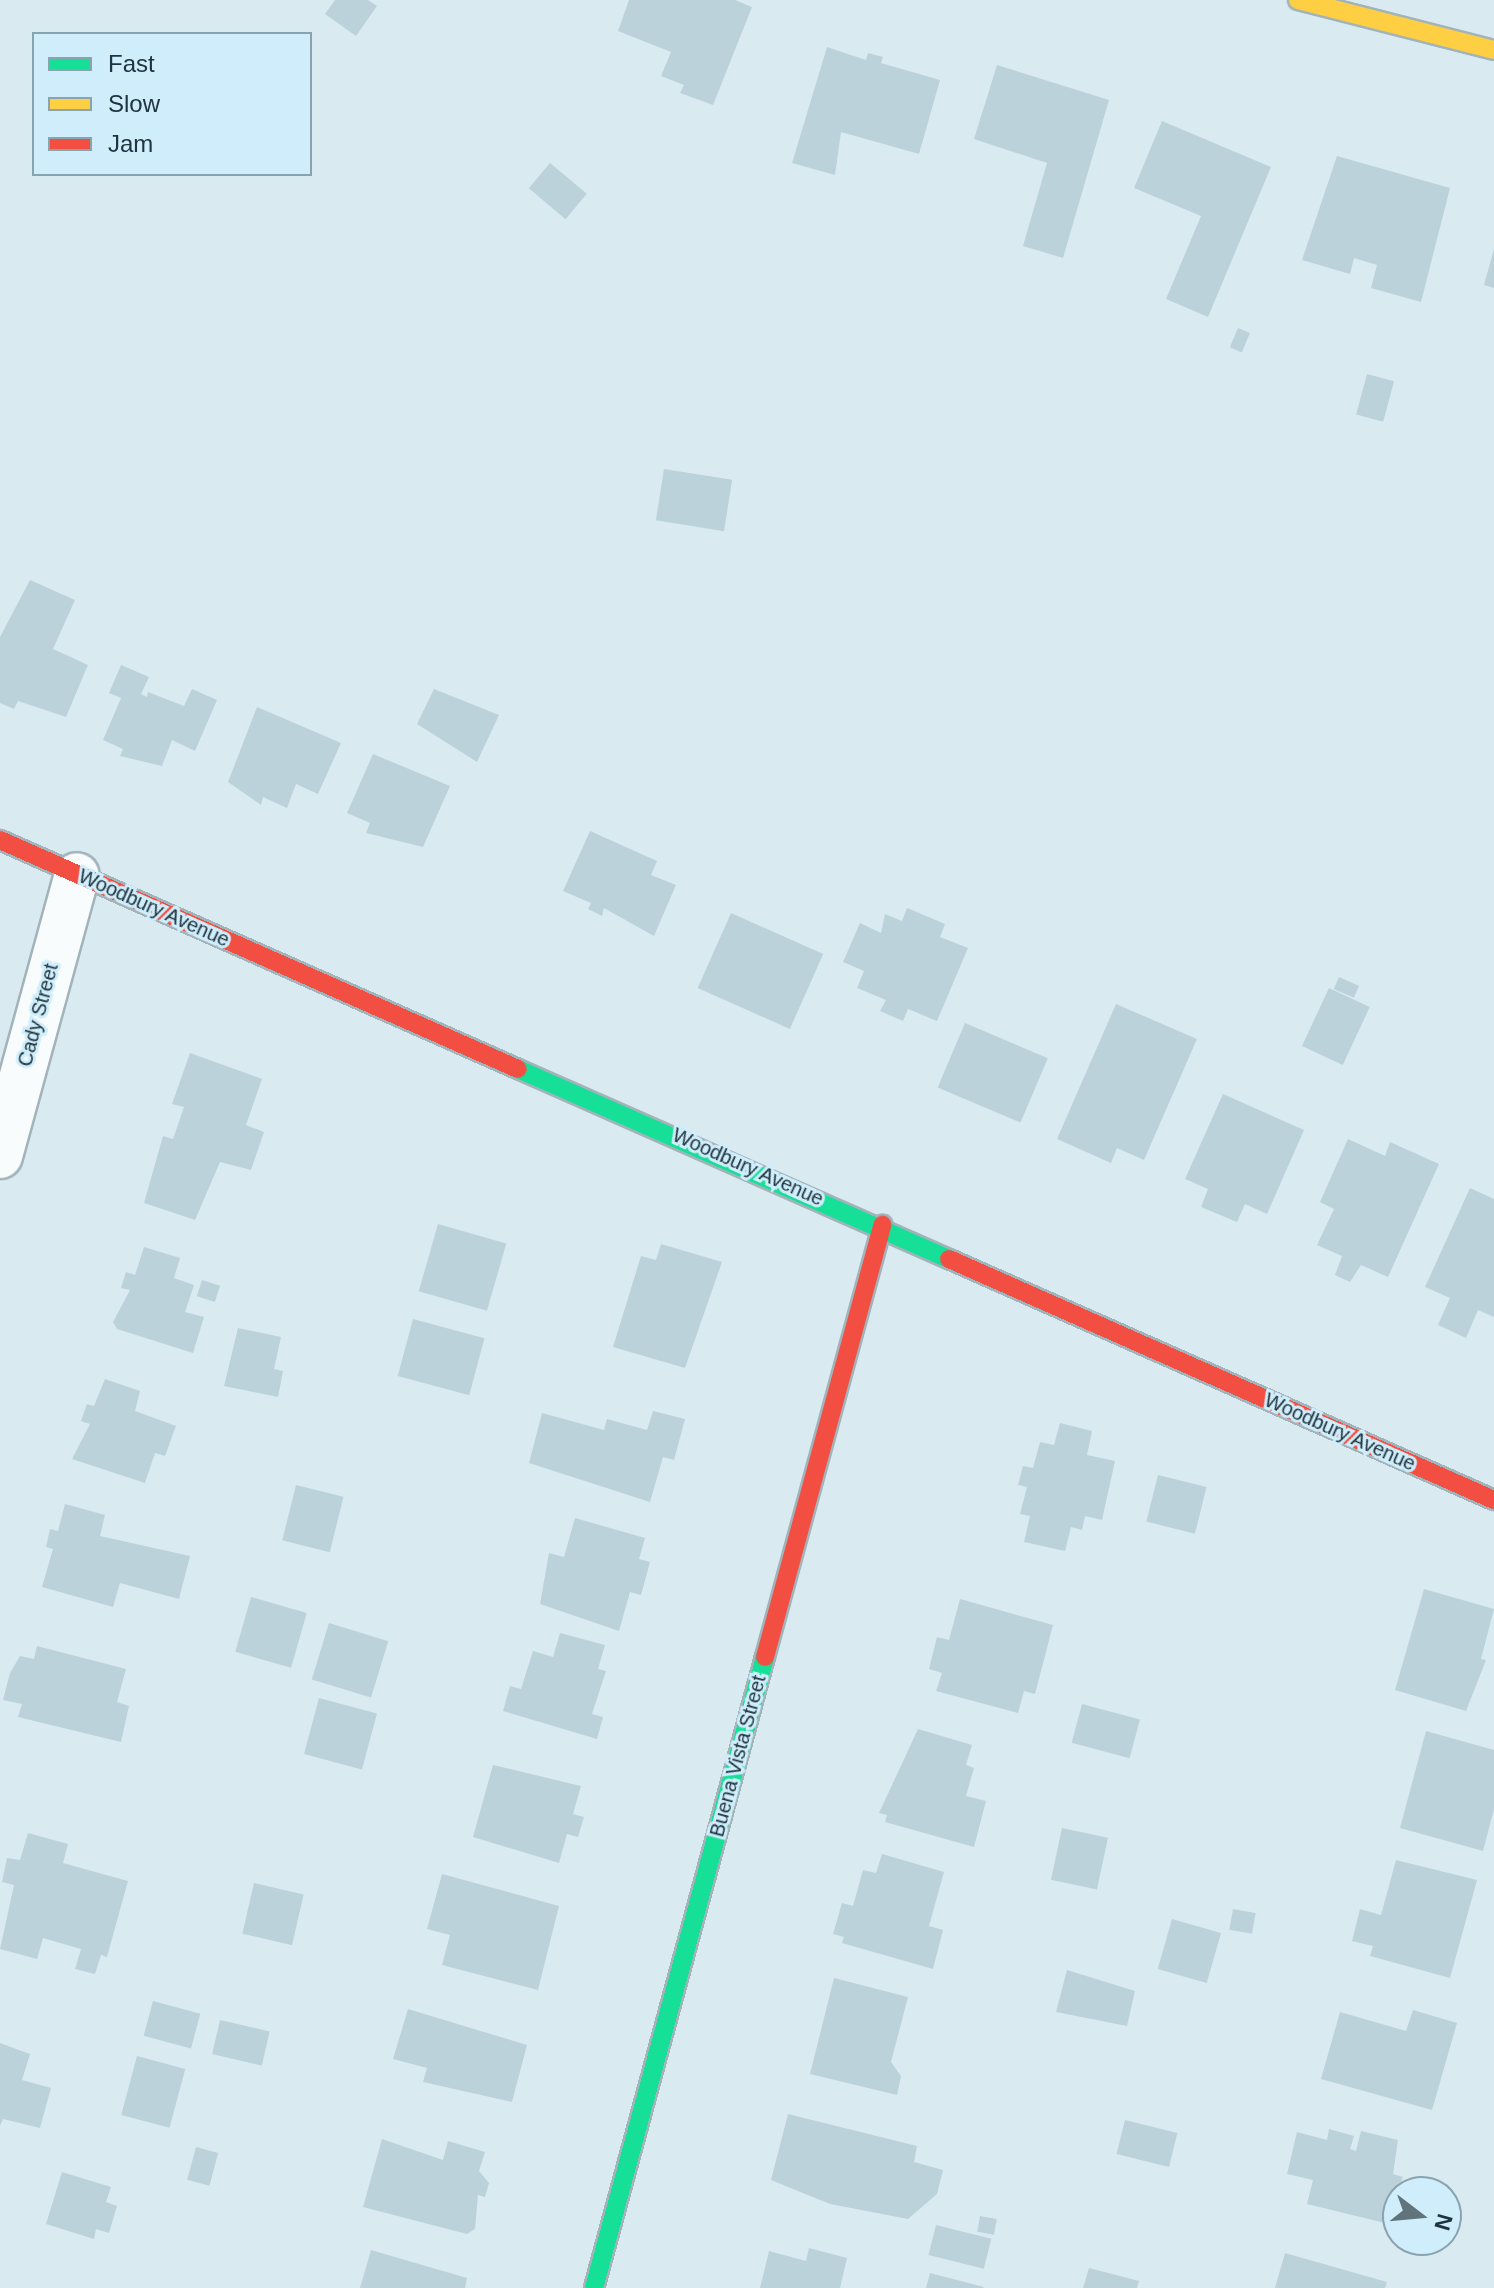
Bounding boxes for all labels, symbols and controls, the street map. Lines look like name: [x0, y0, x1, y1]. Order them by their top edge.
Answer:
legend: [32, 32, 312, 176]
text: Fast: [108, 50, 155, 77]
text: Slow: [108, 90, 160, 117]
text: Jam: [108, 130, 153, 157]
street label: Woodbury Avenue: [74, 864, 234, 952]
street label: Cady Street: [13, 961, 63, 1069]
street label: Woodbury Avenue: [668, 1123, 828, 1211]
street label: Woodbury Avenue: [1260, 1388, 1420, 1476]
street label: Buena Vista Street: [705, 1673, 771, 1839]
north arrow: [1382, 2176, 1462, 2256]
text: N: [1429, 2211, 1458, 2233]

